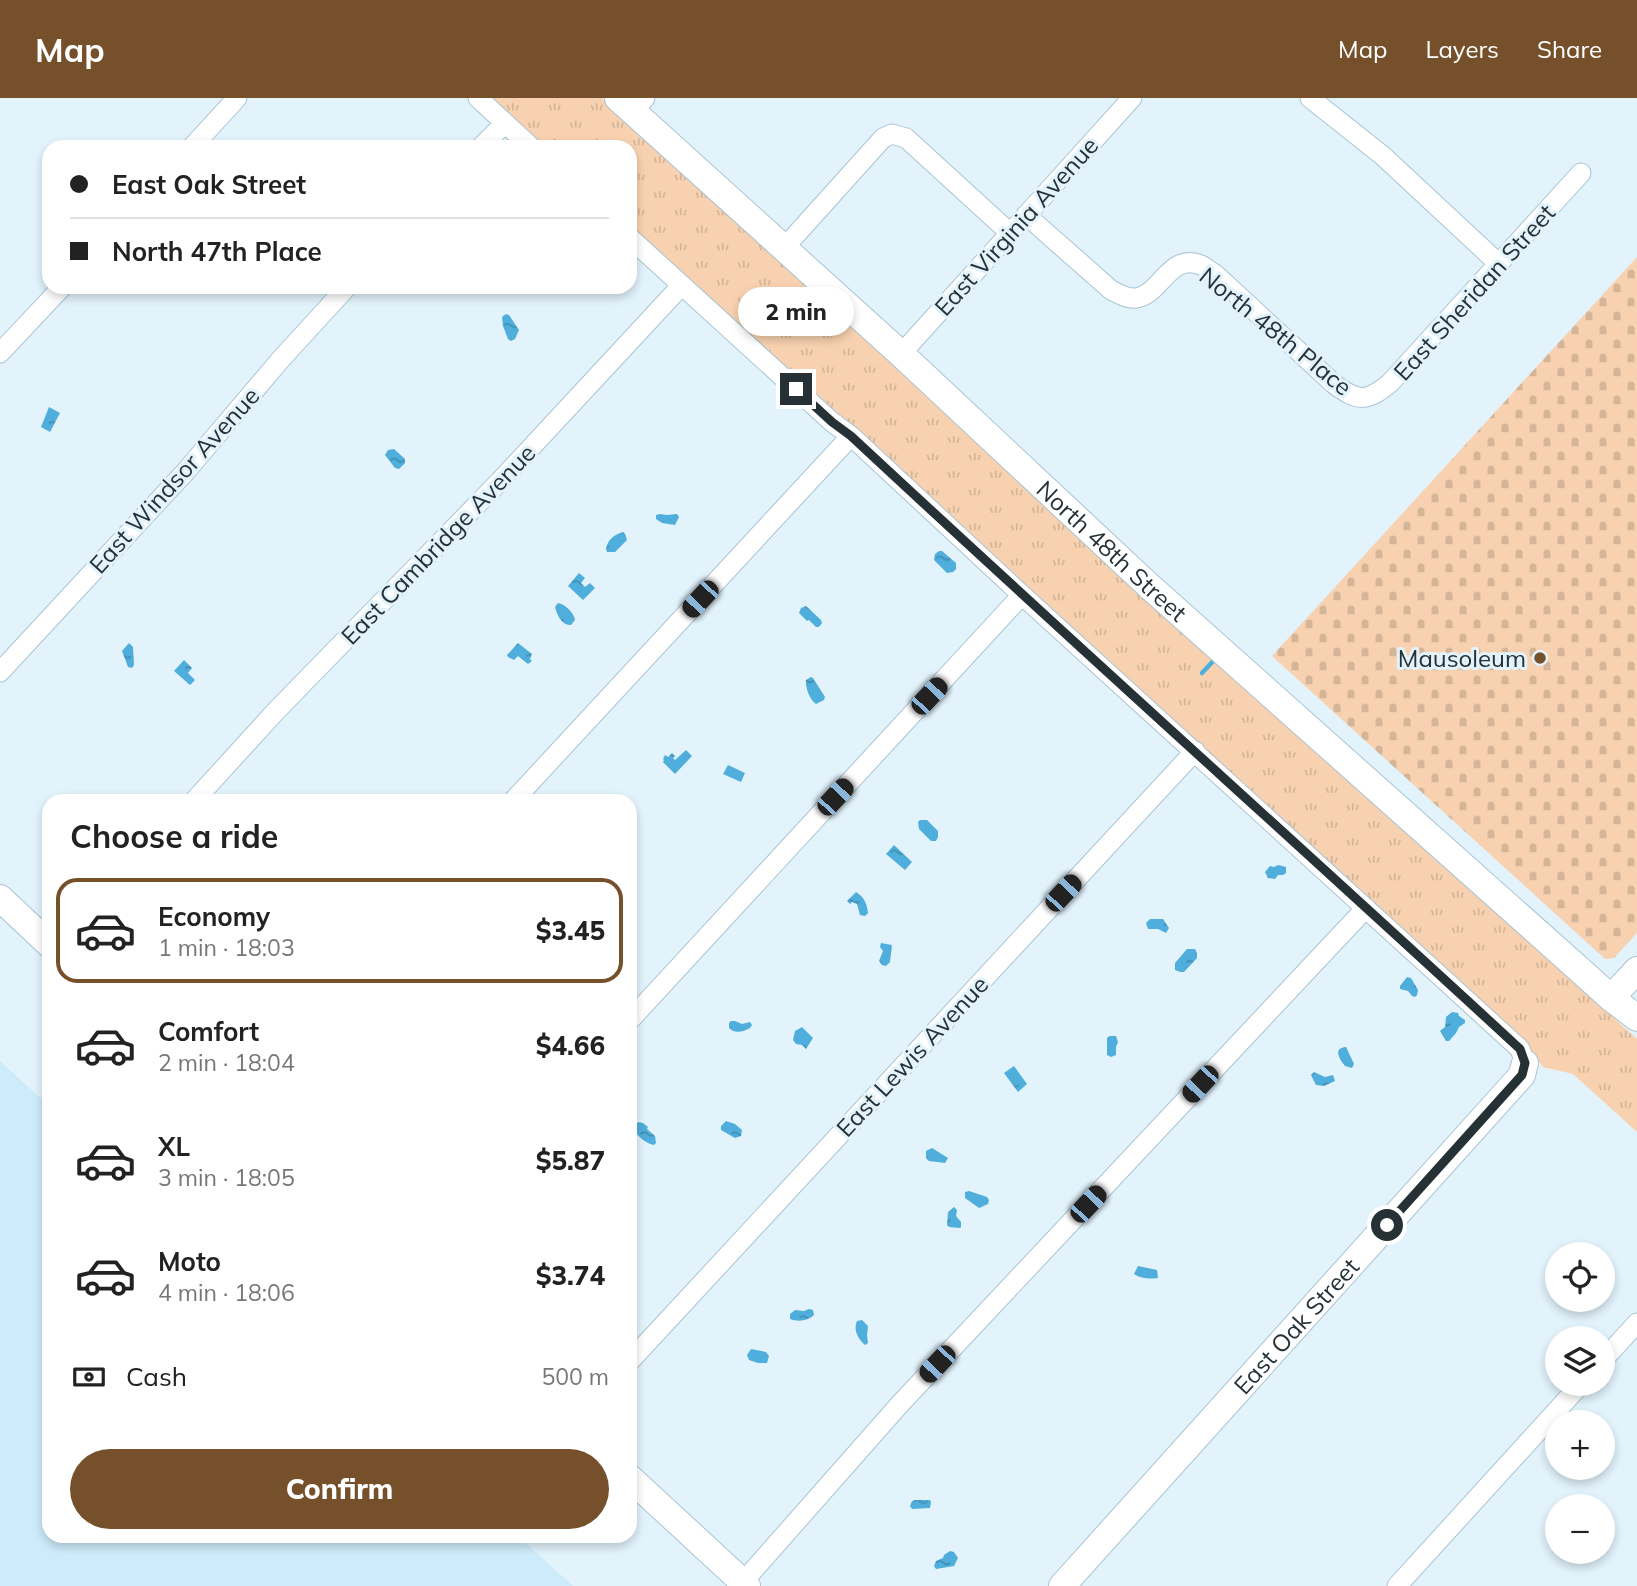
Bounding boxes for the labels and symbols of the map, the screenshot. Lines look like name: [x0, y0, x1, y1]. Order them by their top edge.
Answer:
street label: East Virginia Avenue: [928, 130, 1104, 322]
street label: East Sheridan Street: [1387, 198, 1561, 386]
street label: North 48th Place: [1194, 260, 1358, 402]
callout: 2 min: [738, 288, 854, 336]
route end: [780, 373, 812, 405]
street label: East Windsor Avenue: [83, 381, 265, 579]
street label: East Cambridge Avenue: [335, 438, 541, 650]
street label: North 48th Street: [1031, 474, 1193, 628]
car: [678, 576, 723, 622]
place label: Mausoleum: [1398, 643, 1526, 673]
marker: Mausoleum: [1532, 650, 1548, 666]
car: [907, 673, 952, 719]
car: [813, 774, 858, 820]
car: [1041, 870, 1086, 916]
street label: East Lewis Avenue: [830, 969, 994, 1143]
car: [1178, 1061, 1223, 1107]
car: [1066, 1181, 1111, 1227]
route start: [1371, 1209, 1403, 1241]
street label: East Oak Street: [1227, 1252, 1365, 1400]
car: [915, 1341, 960, 1387]

